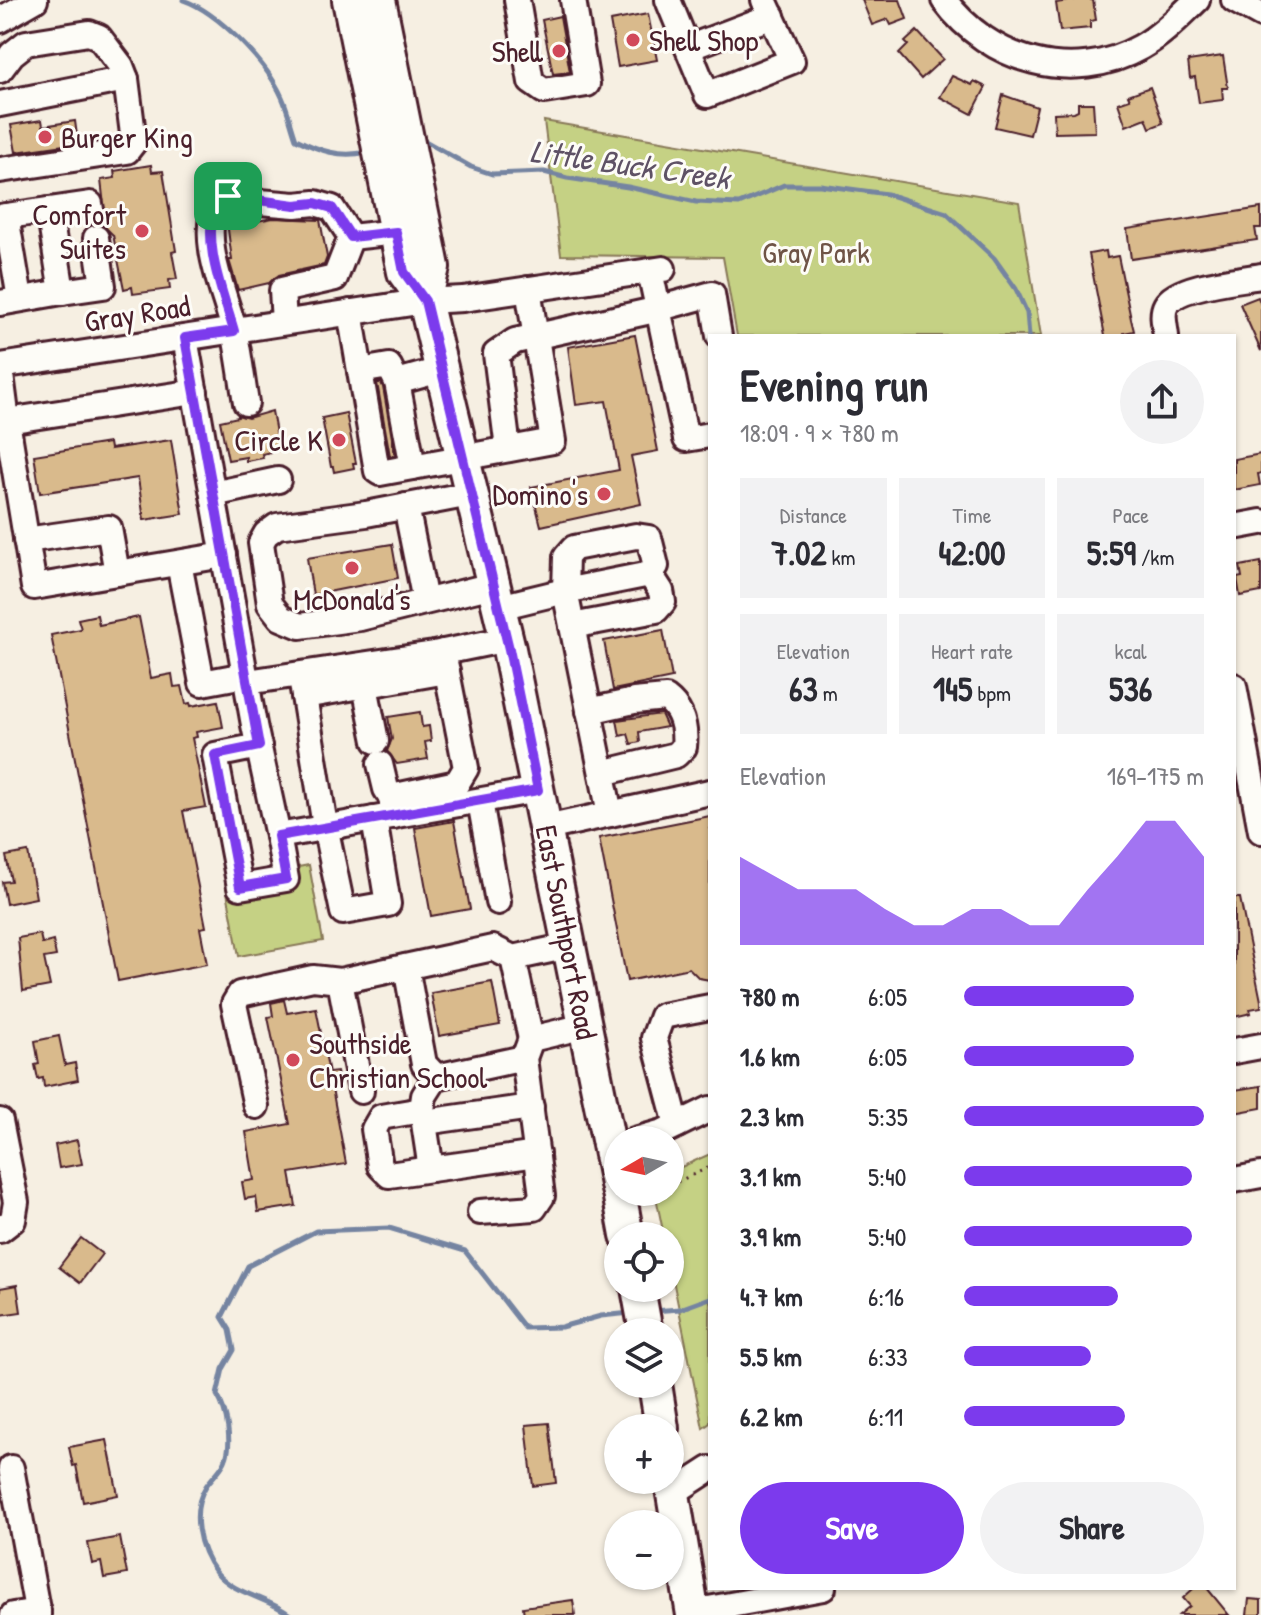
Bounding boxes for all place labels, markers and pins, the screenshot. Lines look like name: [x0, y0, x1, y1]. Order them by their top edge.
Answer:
place label: Shell Shop: [649, 20, 759, 60]
place label: Shell: [492, 31, 544, 71]
marker: Shell Shop: [624, 31, 642, 49]
marker: Shell: [550, 42, 568, 60]
place label: Burger King: [61, 117, 193, 157]
marker: Burger King: [36, 128, 54, 146]
pin: [194, 162, 262, 230]
place label: Comfort Suites: [32, 194, 127, 268]
marker: Comfort Suites: [133, 222, 151, 240]
place label: Circle K: [234, 420, 323, 460]
marker: Circle K: [330, 431, 348, 449]
place label: Domino's: [492, 474, 588, 514]
marker: Domino's: [595, 485, 613, 503]
marker: McDonald's: [343, 559, 361, 577]
place label: McDonald's: [293, 579, 411, 619]
place label: Southside Christian School: [309, 1023, 487, 1097]
marker: Southside Christian School: [284, 1051, 302, 1069]

